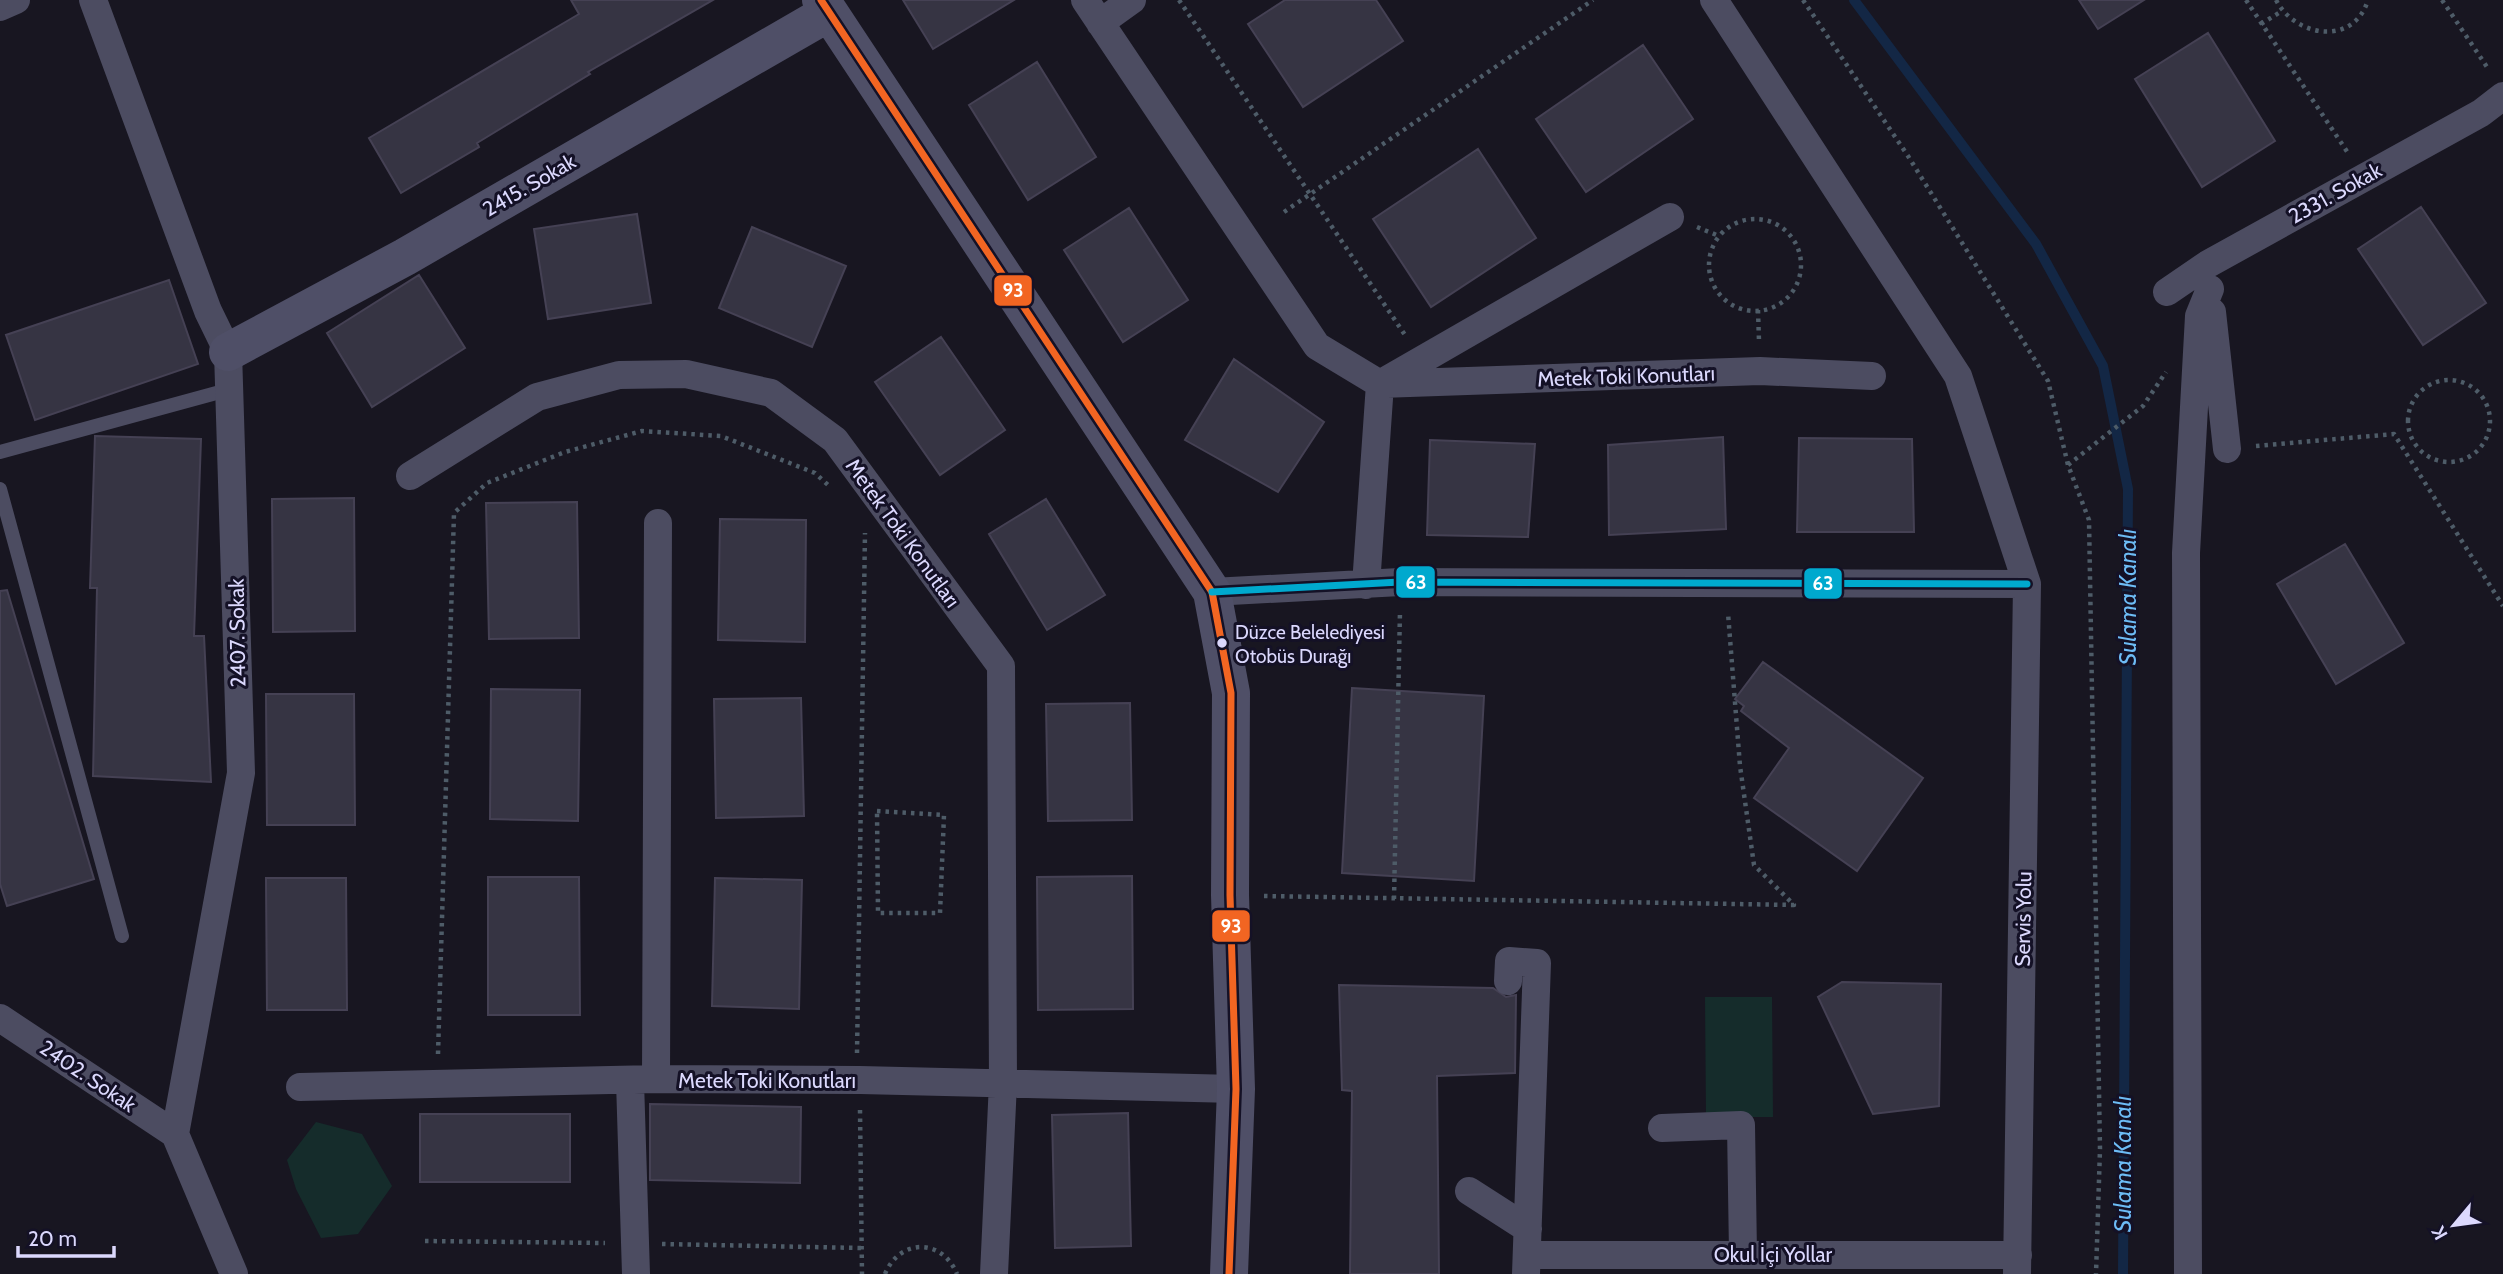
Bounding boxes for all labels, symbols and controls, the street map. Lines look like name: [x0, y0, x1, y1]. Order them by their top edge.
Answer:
street label: 2415. Sokak: [478, 148, 580, 222]
street label: 2331. Sokak: [2284, 157, 2386, 229]
line badge: 93: [993, 274, 1033, 307]
text: 93: [1003, 279, 1023, 302]
street label: Metek Toki Konutları: [1537, 360, 1715, 392]
street label: Metek Toki Konutları: [841, 454, 965, 612]
water label: Sulama Kanalı: [2114, 529, 2142, 665]
line badge: 63: [1395, 565, 1436, 599]
line badge: 63: [1803, 567, 1843, 600]
text: 63: [1406, 571, 1426, 594]
text: 63: [1813, 572, 1833, 595]
street label: 2407. Sokak: [224, 578, 250, 688]
place label: Düzce Belelediyesi Otobüs Durağı: [1235, 621, 1385, 668]
marker: Düzce Belelediyesi Otobüs Durağı: [1215, 636, 1229, 650]
street label: Servis Yolu: [2010, 871, 2036, 967]
line badge: 93: [1211, 909, 1251, 943]
text: 93: [1221, 915, 1241, 938]
street label: 2402. Sokak: [35, 1035, 141, 1118]
street label: Metek Toki Konutları: [678, 1068, 856, 1093]
water label: Sulama Kanalı: [2109, 1096, 2137, 1232]
north arrow: [2419, 1190, 2489, 1260]
scale bar: [18, 1214, 114, 1258]
text: K: [2427, 1222, 2453, 1244]
text: 20 m: [28, 1226, 77, 1251]
street label: Okul İçi Yollar: [1714, 1242, 1833, 1267]

